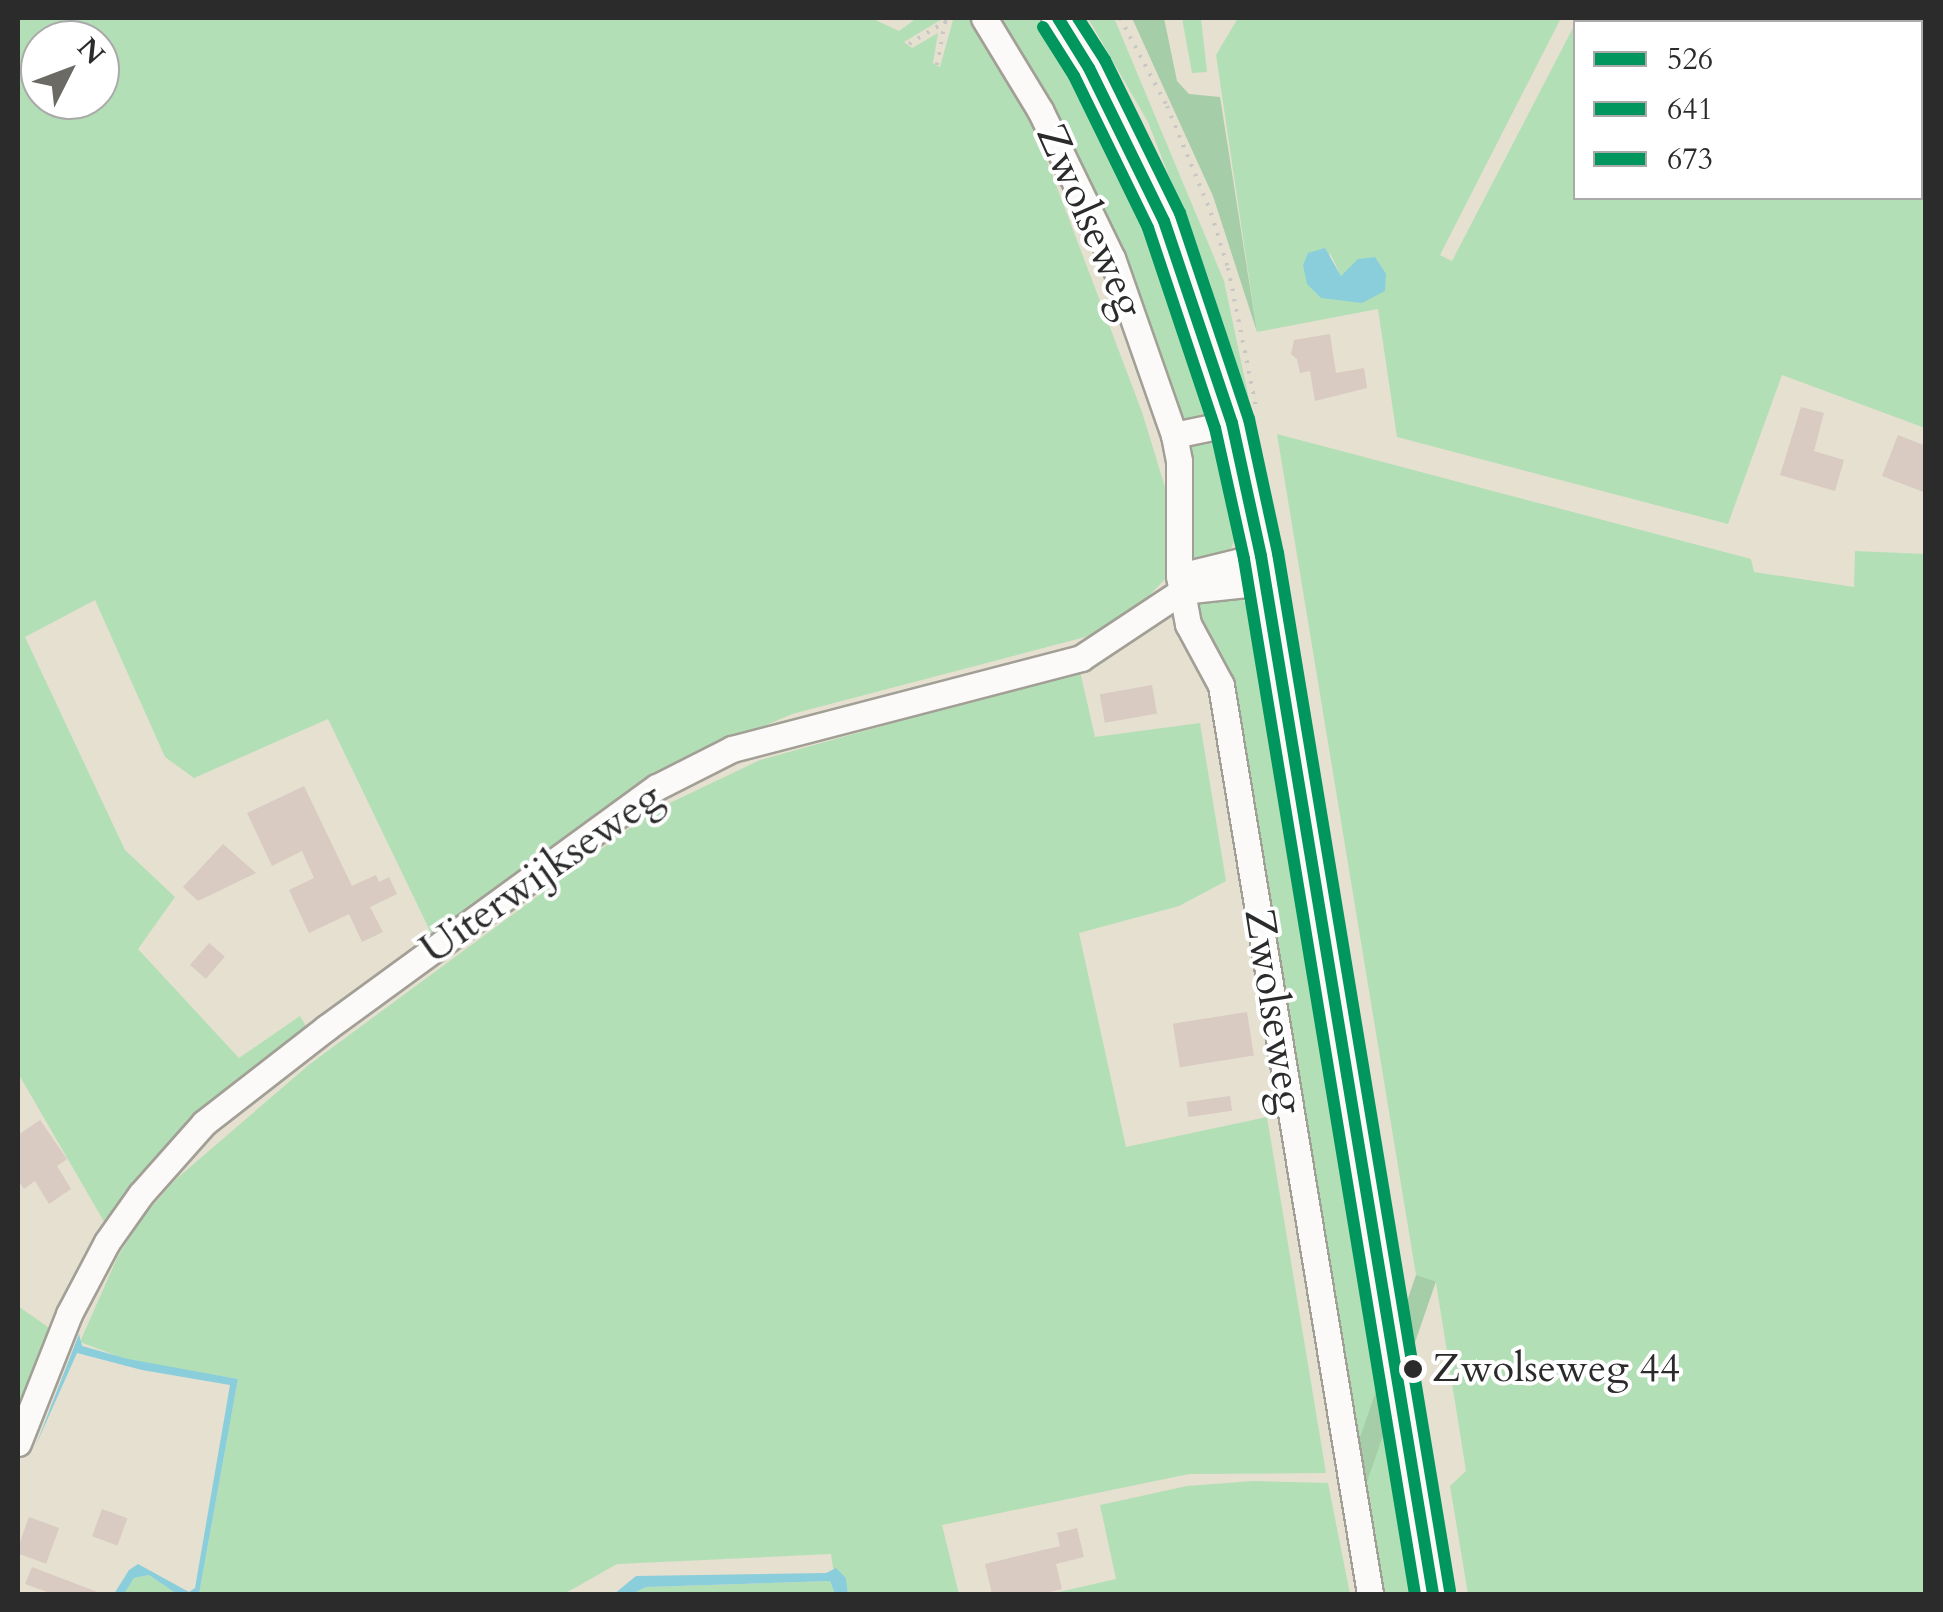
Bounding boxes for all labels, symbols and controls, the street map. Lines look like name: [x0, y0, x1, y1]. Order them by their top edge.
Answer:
north arrow: [20, 20, 120, 120]
legend: [1573, 20, 1923, 200]
text: N: [69, 30, 113, 73]
text: 526: [1667, 39, 1713, 80]
text: 641: [1667, 89, 1713, 130]
street label: Zwolseweg: [1025, 116, 1155, 326]
text: 673: [1667, 139, 1713, 180]
street label: Uiterwijkseweg: [411, 771, 671, 975]
street label: Zwolseweg: [1233, 905, 1315, 1117]
place label: Zwolseweg 44: [1432, 1345, 1680, 1393]
marker: Zwolseweg 44: [1403, 1359, 1423, 1379]

